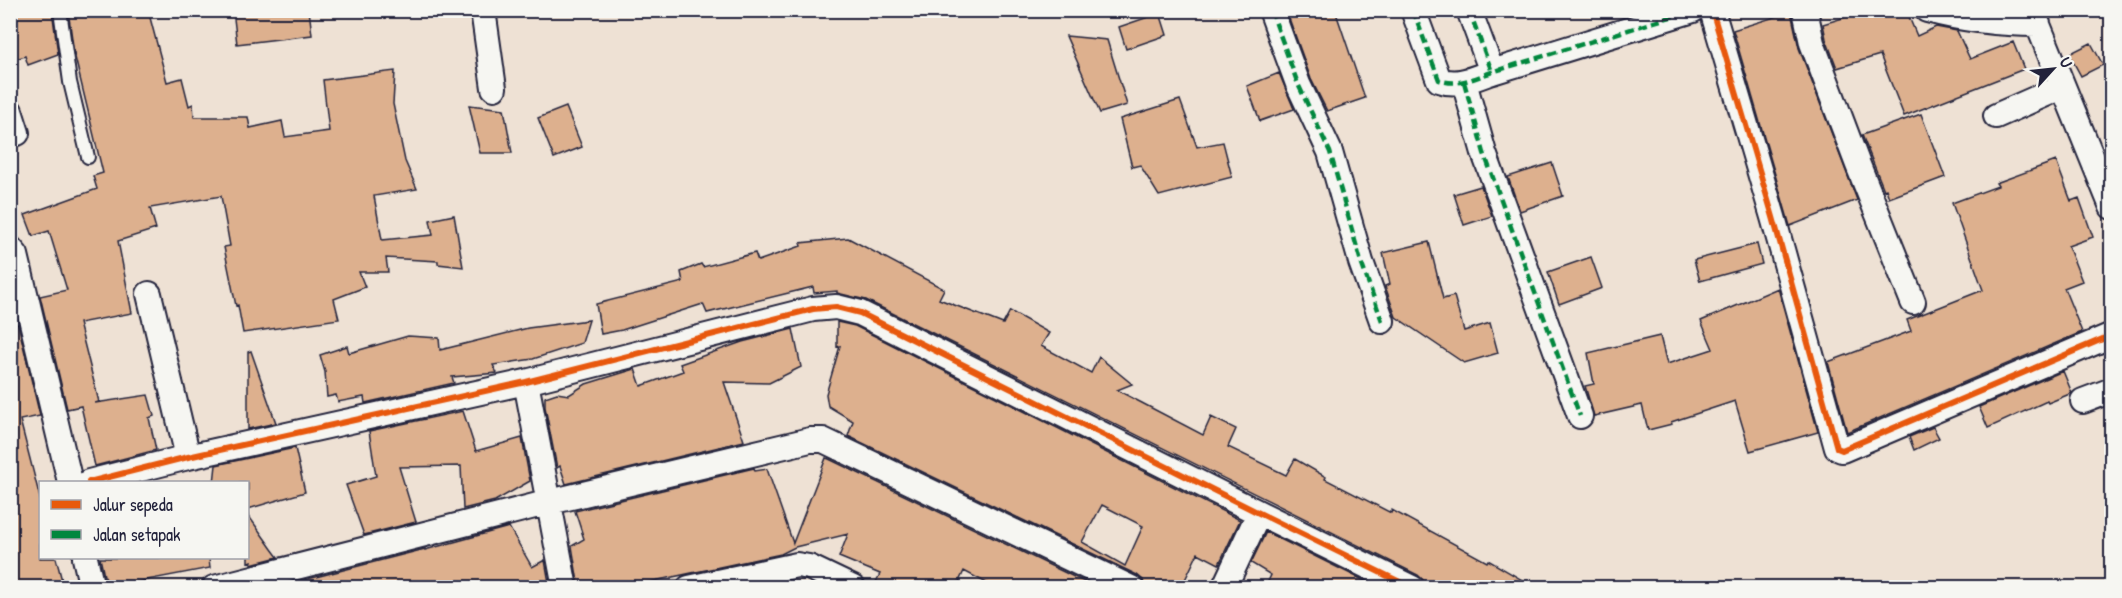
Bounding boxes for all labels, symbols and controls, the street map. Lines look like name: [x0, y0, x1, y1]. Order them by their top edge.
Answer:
north arrow: [2023, 39, 2083, 99]
text: U: [2055, 53, 2078, 71]
legend: [39, 481, 249, 559]
text: Jalur sepeda: [93, 492, 173, 517]
text: Jalan setapak: [93, 522, 181, 547]

